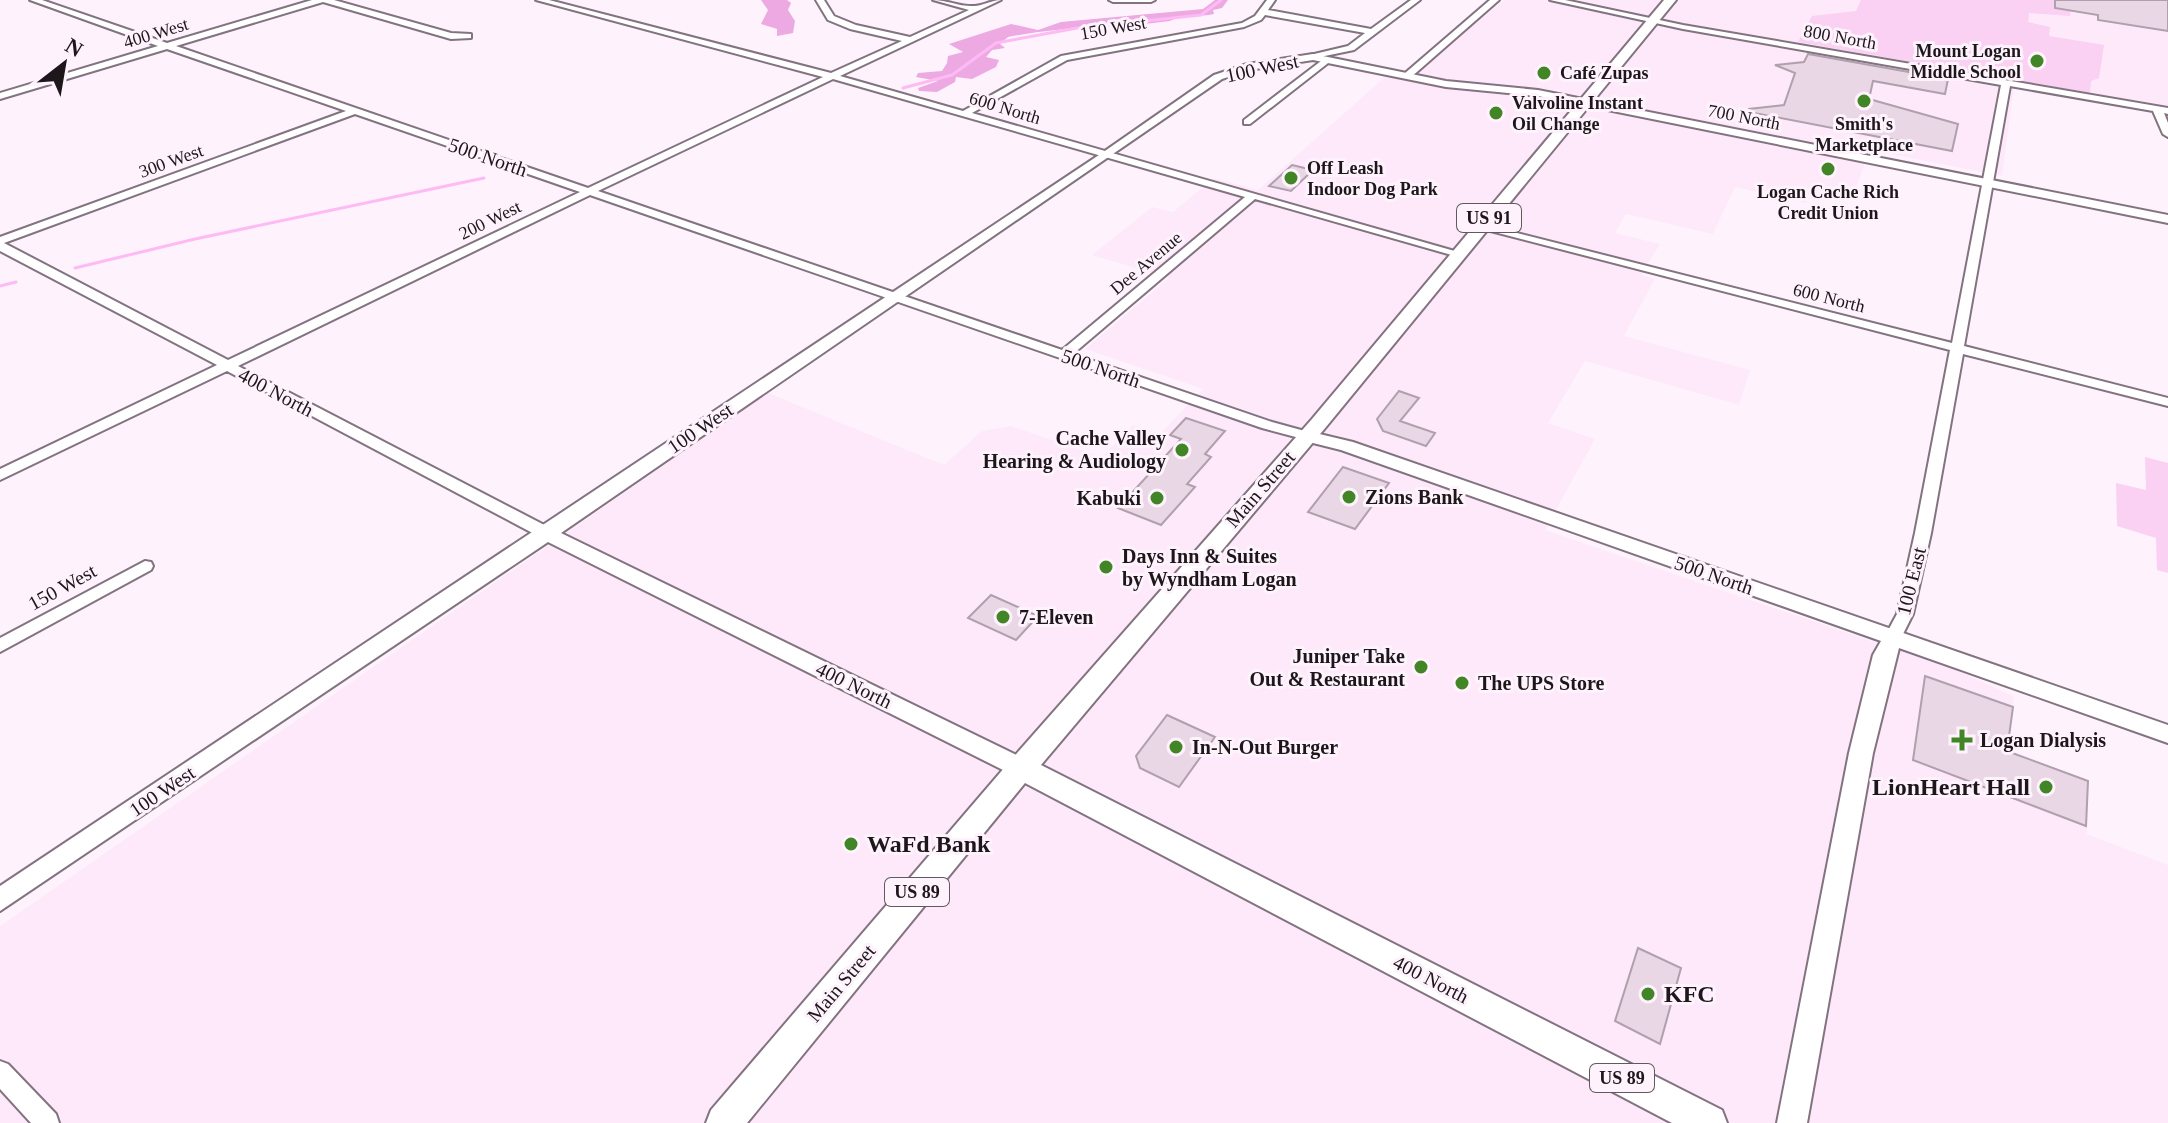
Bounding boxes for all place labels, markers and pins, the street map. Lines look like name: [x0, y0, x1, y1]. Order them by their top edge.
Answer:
place label: Mount Logan Middle School: [1910, 41, 2021, 82]
marker: Mount Logan Middle School: [2028, 52, 2046, 70]
place label: Café Zupas: [1560, 63, 1649, 83]
marker: Café Zupas: [1535, 64, 1553, 82]
marker: Smith's Marketplace: [1855, 92, 1873, 110]
place label: Valvoline Instant Oil Change: [1512, 93, 1643, 134]
marker: Valvoline Instant Oil Change: [1487, 104, 1505, 122]
place label: Smith's Marketplace: [1815, 114, 1913, 155]
place label: Off Leash Indoor Dog Park: [1307, 158, 1438, 199]
marker: Logan Cache Rich Credit Union: [1819, 160, 1837, 178]
marker: Off Leash Indoor Dog Park: [1282, 169, 1300, 187]
place label: Logan Cache Rich Credit Union: [1757, 182, 1899, 223]
place label: Cache Valley Hearing & Audiology: [983, 427, 1166, 473]
marker: Cache Valley Hearing & Audiology: [1173, 441, 1191, 459]
place label: Zions Bank: [1365, 486, 1464, 508]
place label: Kabuki: [1077, 487, 1141, 509]
marker: Zions Bank: [1340, 488, 1358, 506]
marker: Kabuki: [1148, 489, 1166, 507]
place label: Days Inn & Suites by Wyndham Logan: [1122, 545, 1297, 591]
marker: Days Inn & Suites by Wyndham Logan: [1097, 558, 1115, 576]
place label: 7-Eleven: [1019, 606, 1093, 628]
marker: 7-Eleven: [994, 608, 1012, 626]
place label: Juniper Take Out & Restaurant: [1249, 645, 1405, 690]
marker: Juniper Take Out & Restaurant: [1412, 658, 1430, 676]
place label: The UPS Store: [1478, 672, 1604, 694]
marker: The UPS Store: [1453, 674, 1471, 692]
marker: Logan Dialysis: [1951, 729, 1973, 751]
place label: Logan Dialysis: [1980, 729, 2106, 752]
place label: In-N-Out Burger: [1192, 736, 1338, 759]
marker: In-N-Out Burger: [1167, 738, 1185, 756]
place label: LionHeart Hall: [1872, 774, 2030, 800]
marker: LionHeart Hall: [2037, 778, 2055, 796]
place label: WaFd Bank: [867, 831, 991, 857]
marker: WaFd Bank: [842, 835, 860, 853]
place label: KFC: [1664, 981, 1715, 1007]
marker: KFC: [1639, 985, 1657, 1003]

